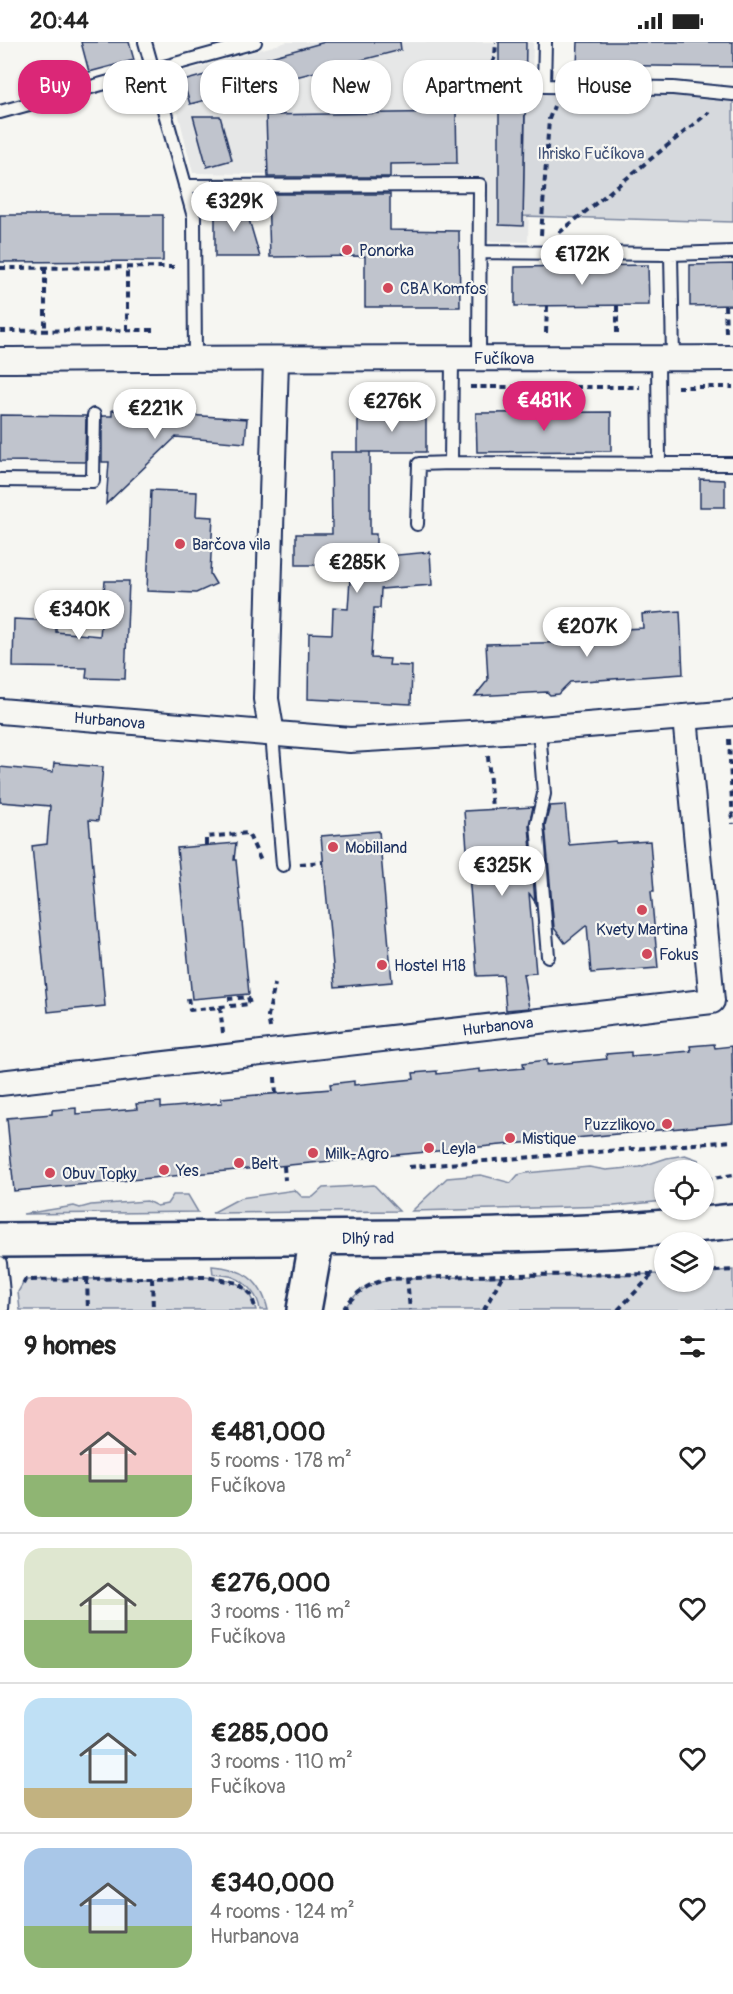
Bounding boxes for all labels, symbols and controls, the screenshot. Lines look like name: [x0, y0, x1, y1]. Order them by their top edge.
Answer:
text: 20:44: [30, 7, 89, 35]
chip: Buy: [18, 60, 91, 114]
chip: Rent: [103, 60, 188, 114]
chip: Filters: [200, 60, 299, 114]
chip: New: [311, 60, 391, 114]
chip: Apartment: [403, 60, 543, 114]
chip: House: [555, 60, 652, 114]
park label: Ihrisko Fučíkova: [538, 144, 644, 164]
pin: €329K: [192, 182, 276, 233]
text: €329K: [205, 189, 263, 214]
pin: €172K: [540, 235, 624, 286]
place label: Ponorka: [359, 241, 414, 261]
text: €172K: [555, 242, 609, 267]
marker: Ponorka: [340, 243, 354, 257]
place label: CBA Komfos: [400, 279, 486, 299]
marker: CBA Komfos: [381, 281, 395, 295]
street label: Fučíkova: [474, 349, 534, 369]
pin: €481K: [502, 381, 586, 432]
pin: €276K: [350, 382, 434, 433]
text: €481K: [517, 388, 571, 413]
pin: €221K: [113, 389, 197, 440]
text: €276K: [363, 389, 421, 414]
text: €221K: [127, 396, 183, 421]
place label: Barčova vila: [192, 535, 271, 555]
marker: Barčova vila: [173, 537, 187, 551]
pin: €285K: [315, 543, 399, 594]
text: €285K: [328, 550, 386, 575]
pin: €340K: [37, 590, 121, 641]
text: €340K: [48, 597, 110, 622]
pin: €207K: [545, 607, 629, 658]
text: €207K: [557, 614, 617, 639]
street label: Hurbanova: [73, 708, 146, 734]
place label: Mobilland: [345, 838, 407, 858]
marker: Mobilland: [326, 840, 340, 854]
pin: €325K: [460, 846, 544, 897]
text: €325K: [473, 853, 531, 878]
marker: Kvety Martina: [635, 903, 649, 917]
place label: Kvety Martina: [596, 920, 688, 940]
place label: Fokus: [659, 945, 698, 965]
marker: Fokus: [640, 947, 654, 961]
place label: Hostel H18: [394, 956, 466, 976]
marker: Hostel H18: [375, 958, 389, 972]
street label: Hurbanova: [461, 1013, 534, 1041]
place label: Puzzlikovo: [584, 1115, 655, 1135]
marker: Puzzlikovo: [660, 1117, 674, 1131]
place label: Mistique: [522, 1129, 576, 1149]
marker: Mistique: [503, 1131, 517, 1145]
place label: Leyla: [441, 1139, 476, 1159]
marker: Leyla: [422, 1141, 436, 1155]
place label: Milk-Agro: [325, 1144, 389, 1164]
marker: Milk-Agro: [306, 1146, 320, 1160]
place label: Belt: [251, 1154, 279, 1174]
marker: Belt: [232, 1156, 246, 1170]
map controls: [654, 1160, 714, 1292]
button: locate: [654, 1160, 714, 1220]
place label: Yes: [175, 1161, 199, 1181]
marker: Yes: [157, 1163, 171, 1177]
place label: Obuv Topky: [62, 1164, 137, 1184]
marker: Obuv Topky: [43, 1166, 57, 1180]
street label: Dlhý rad: [342, 1228, 395, 1249]
button: layers: [654, 1232, 714, 1292]
text: 9 homes: [24, 1330, 116, 1362]
icon: filters: [676, 1330, 709, 1363]
text: €481,000: [210, 1416, 325, 1448]
icon: home: [72, 1421, 144, 1493]
icon: heart: [676, 1441, 709, 1474]
text: 5 rooms · 178 m²: [210, 1448, 352, 1473]
text: Fučíkova: [210, 1473, 285, 1498]
text: €276,000: [210, 1567, 330, 1599]
icon: home: [72, 1572, 144, 1644]
icon: heart: [676, 1592, 709, 1625]
text: 3 rooms · 116 m²: [210, 1599, 351, 1624]
text: Fučíkova: [210, 1624, 285, 1649]
text: €285,000: [210, 1717, 329, 1749]
icon: home: [72, 1722, 144, 1794]
icon: heart: [676, 1742, 709, 1775]
text: 3 rooms · 110 m²: [210, 1749, 353, 1774]
text: Fučíkova: [210, 1774, 285, 1799]
text: €340,000: [210, 1867, 334, 1899]
icon: home: [72, 1872, 144, 1944]
icon: heart: [676, 1892, 709, 1925]
text: 4 rooms · 124 m²: [210, 1899, 355, 1924]
text: Hurbanova: [210, 1924, 299, 1949]

